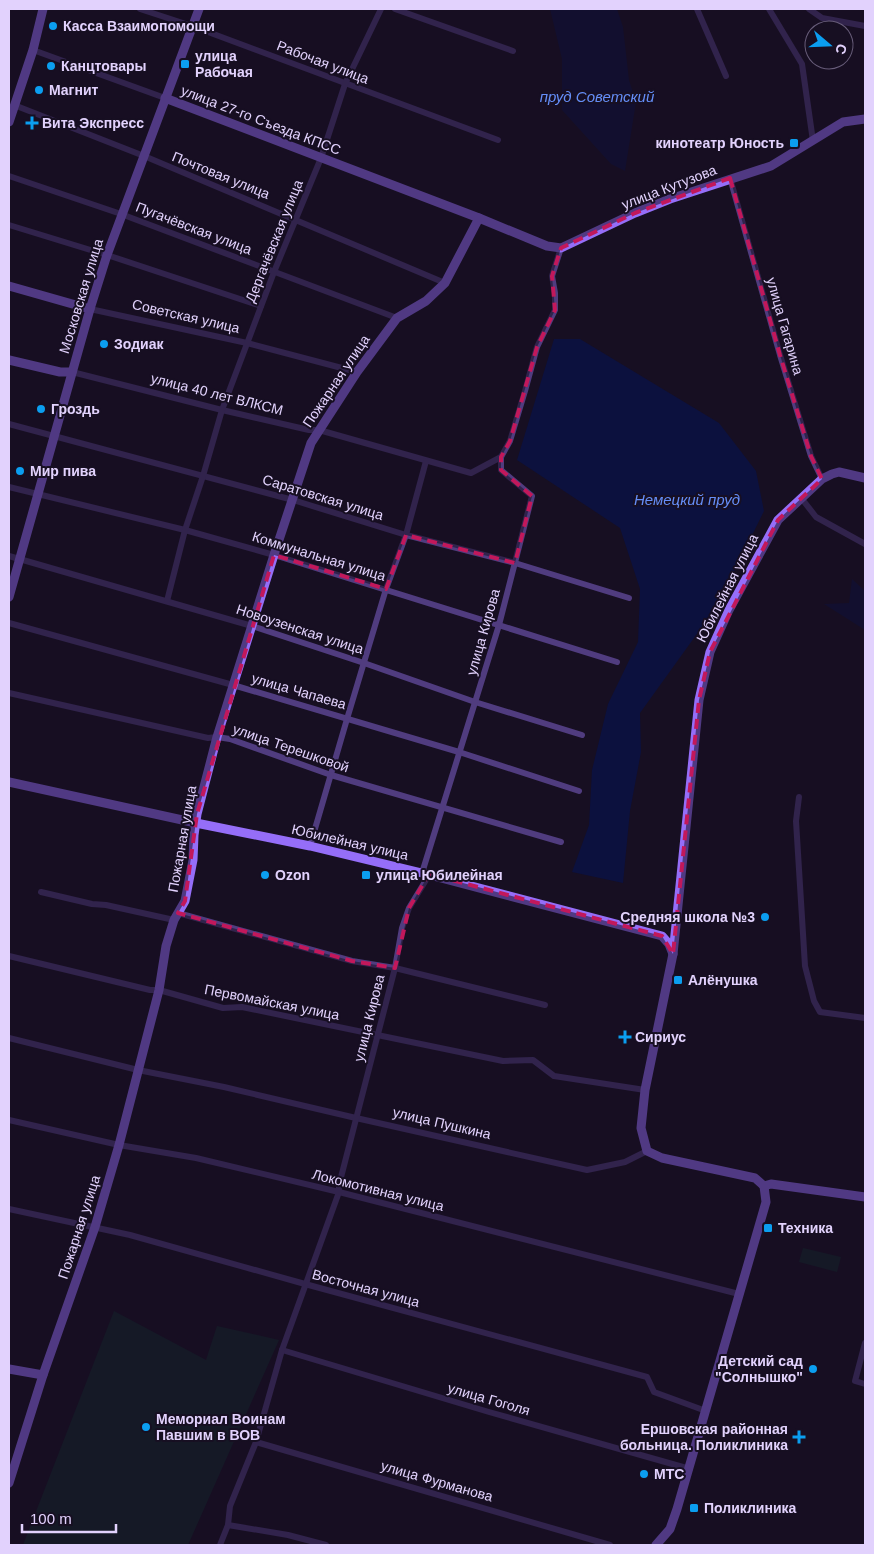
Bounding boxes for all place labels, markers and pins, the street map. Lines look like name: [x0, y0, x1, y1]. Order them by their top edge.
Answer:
place label: Касса Взаимопомощи: [63, 18, 215, 34]
marker: Касса Взаимопомощи: [47, 20, 59, 32]
place label: улица Рабочая: [195, 48, 253, 80]
place label: Канцтовары: [61, 58, 147, 74]
marker: улица Рабочая: [179, 58, 191, 70]
marker: Канцтовары: [45, 60, 57, 72]
place label: Магнит: [49, 82, 99, 98]
marker: Магнит: [33, 84, 45, 96]
place label: Вита Экспресс: [42, 115, 144, 131]
marker: Вита Экспресс: [26, 117, 38, 129]
place label: кинотеатр Юность: [655, 135, 784, 151]
marker: кинотеатр Юность: [788, 137, 800, 149]
place label: Зодиак: [114, 336, 164, 352]
marker: Зодиак: [98, 338, 110, 350]
place label: Гроздь: [51, 401, 100, 417]
marker: Гроздь: [35, 403, 47, 415]
place label: Мир пива: [30, 463, 96, 479]
marker: Мир пива: [14, 465, 26, 477]
place label: Ozon: [275, 867, 310, 883]
place label: улица Юбилейная: [376, 867, 503, 883]
marker: Ozon: [259, 869, 271, 881]
marker: улица Юбилейная: [360, 869, 372, 881]
place label: Средняя школа №3: [620, 909, 755, 925]
marker: Средняя школа №3: [759, 911, 771, 923]
place label: Алёнушка: [688, 972, 758, 988]
marker: Алёнушка: [672, 974, 684, 986]
place label: Сириус: [635, 1029, 686, 1045]
marker: Сириус: [619, 1031, 631, 1043]
place label: Техника: [778, 1220, 833, 1236]
marker: Техника: [762, 1222, 774, 1234]
place label: Детский сад "Солнышко": [715, 1353, 803, 1385]
marker: Детский сад "Солнышко": [807, 1363, 819, 1375]
place label: Мемориал Воинам Павшим в ВОВ: [156, 1411, 286, 1443]
marker: Мемориал Воинам Павшим в ВОВ: [140, 1421, 152, 1433]
place label: Ершовская районная больница. Поликлиника: [620, 1421, 788, 1453]
marker: Ершовская районная больница. Поликлиника: [792, 1430, 806, 1444]
place label: МТС: [654, 1466, 684, 1482]
marker: МТС: [638, 1468, 650, 1480]
place label: Поликлиника: [704, 1500, 797, 1516]
marker: Поликлиника: [688, 1502, 700, 1514]

